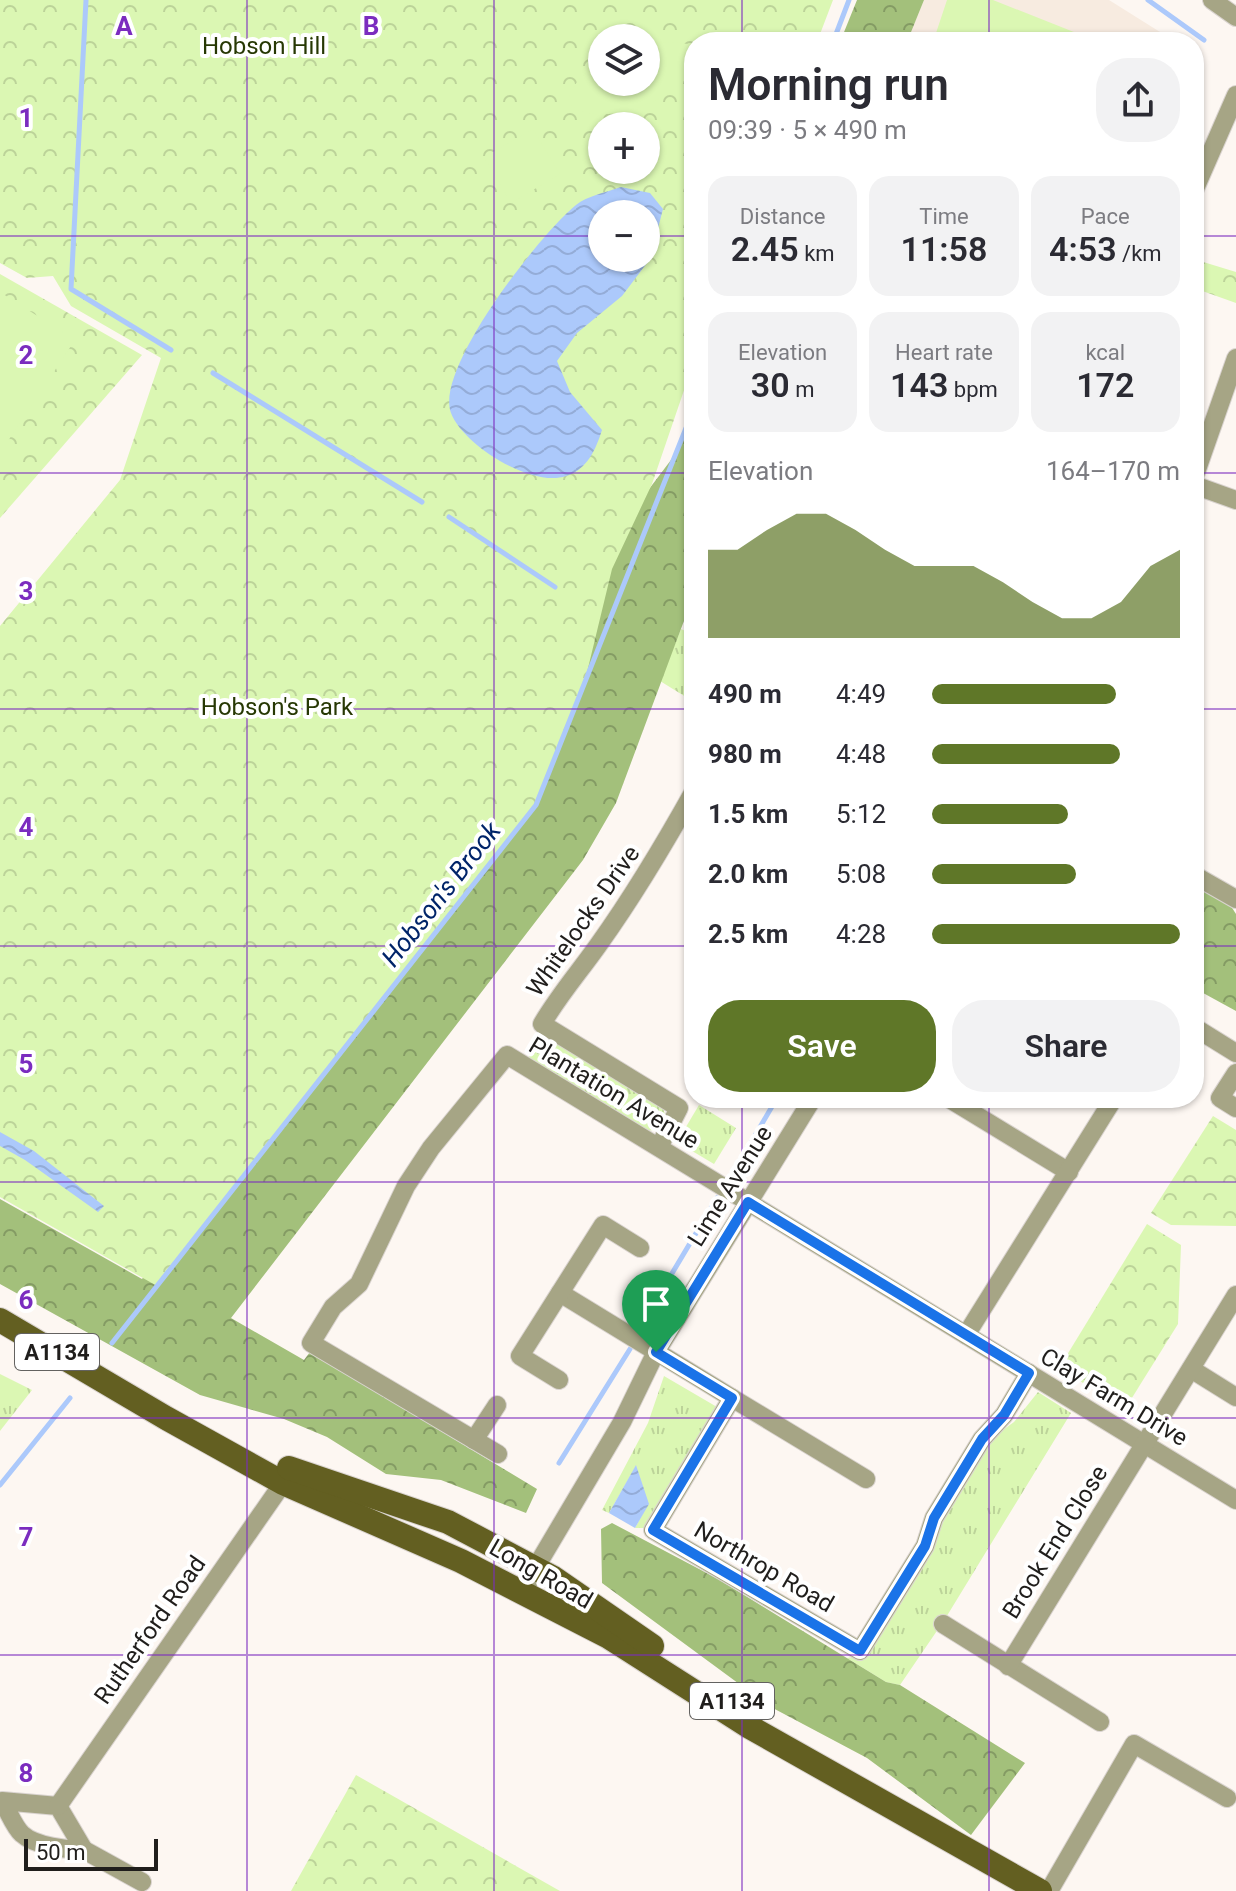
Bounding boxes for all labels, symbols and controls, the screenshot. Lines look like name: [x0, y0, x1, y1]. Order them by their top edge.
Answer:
text: A: [115, 11, 133, 41]
text: B: [363, 11, 379, 41]
map controls: [588, 24, 660, 272]
button: layers: [588, 24, 660, 96]
park label: Hobson Hill: [202, 32, 326, 60]
button: share: [1096, 58, 1180, 142]
text: Morning run: [708, 59, 949, 111]
text: 1: [19, 103, 33, 133]
button: +: [588, 112, 660, 184]
text: 09:39 · 5 × 490 m: [708, 115, 907, 145]
button: −: [588, 200, 660, 272]
text: Distance: [740, 204, 825, 229]
text: Time: [919, 204, 969, 229]
text: Pace: [1081, 204, 1130, 229]
text: 2.45: [731, 229, 799, 269]
text: 11:58: [901, 229, 987, 269]
text: 4:53: [1049, 229, 1117, 269]
text: km: [799, 241, 835, 266]
text: /km: [1117, 241, 1162, 266]
text: 2: [19, 340, 33, 370]
text: Elevation: [738, 340, 827, 365]
text: Heart rate: [895, 340, 993, 365]
text: kcal: [1085, 340, 1125, 365]
text: 30: [751, 365, 790, 405]
text: 143: [890, 365, 948, 405]
text: 172: [1076, 365, 1134, 405]
text: m: [790, 377, 814, 402]
text: bpm: [948, 377, 998, 402]
text: Elevation: [708, 456, 813, 486]
text: 164–170 m: [1046, 456, 1180, 486]
text: 3: [19, 576, 33, 606]
text: 490 m: [708, 679, 782, 709]
text: 4:49: [836, 679, 886, 709]
park label: Hobson's Park: [201, 693, 354, 721]
text: 980 m: [708, 739, 782, 769]
text: 4:48: [836, 739, 886, 769]
text: 1.5 km: [708, 799, 788, 829]
text: 5:12: [836, 799, 886, 829]
text: 4: [19, 812, 34, 842]
water label: Hobson's Brook: [375, 815, 507, 972]
street label: Whitelocks Drive: [521, 840, 645, 1002]
text: 2.0 km: [708, 859, 788, 889]
text: 5:08: [836, 859, 886, 889]
text: 2.5 km: [708, 919, 788, 949]
text: 4:28: [836, 919, 886, 949]
button: Save: [708, 1000, 936, 1092]
button: Share: [952, 1000, 1180, 1092]
street label: Plantation Avenue: [524, 1031, 704, 1155]
text: 5: [19, 1049, 33, 1079]
street label: Lime Avenue: [682, 1121, 778, 1251]
pin: [622, 1270, 690, 1352]
icon: arrive: [634, 1282, 678, 1326]
text: 6: [19, 1285, 34, 1315]
road number: A1134: [15, 1334, 99, 1370]
street label: Clay Farm Drive: [1035, 1342, 1193, 1452]
street label: Brook End Close: [997, 1460, 1113, 1624]
street label: Northrop Road: [689, 1516, 839, 1618]
text: 7: [19, 1522, 33, 1552]
street label: Long Road: [484, 1533, 598, 1615]
street label: Rutherford Road: [88, 1550, 212, 1710]
road number: A1134: [690, 1683, 774, 1719]
text: 8: [19, 1758, 33, 1788]
scale bar: [24, 1835, 158, 1871]
text: 50 m: [36, 1840, 85, 1865]

